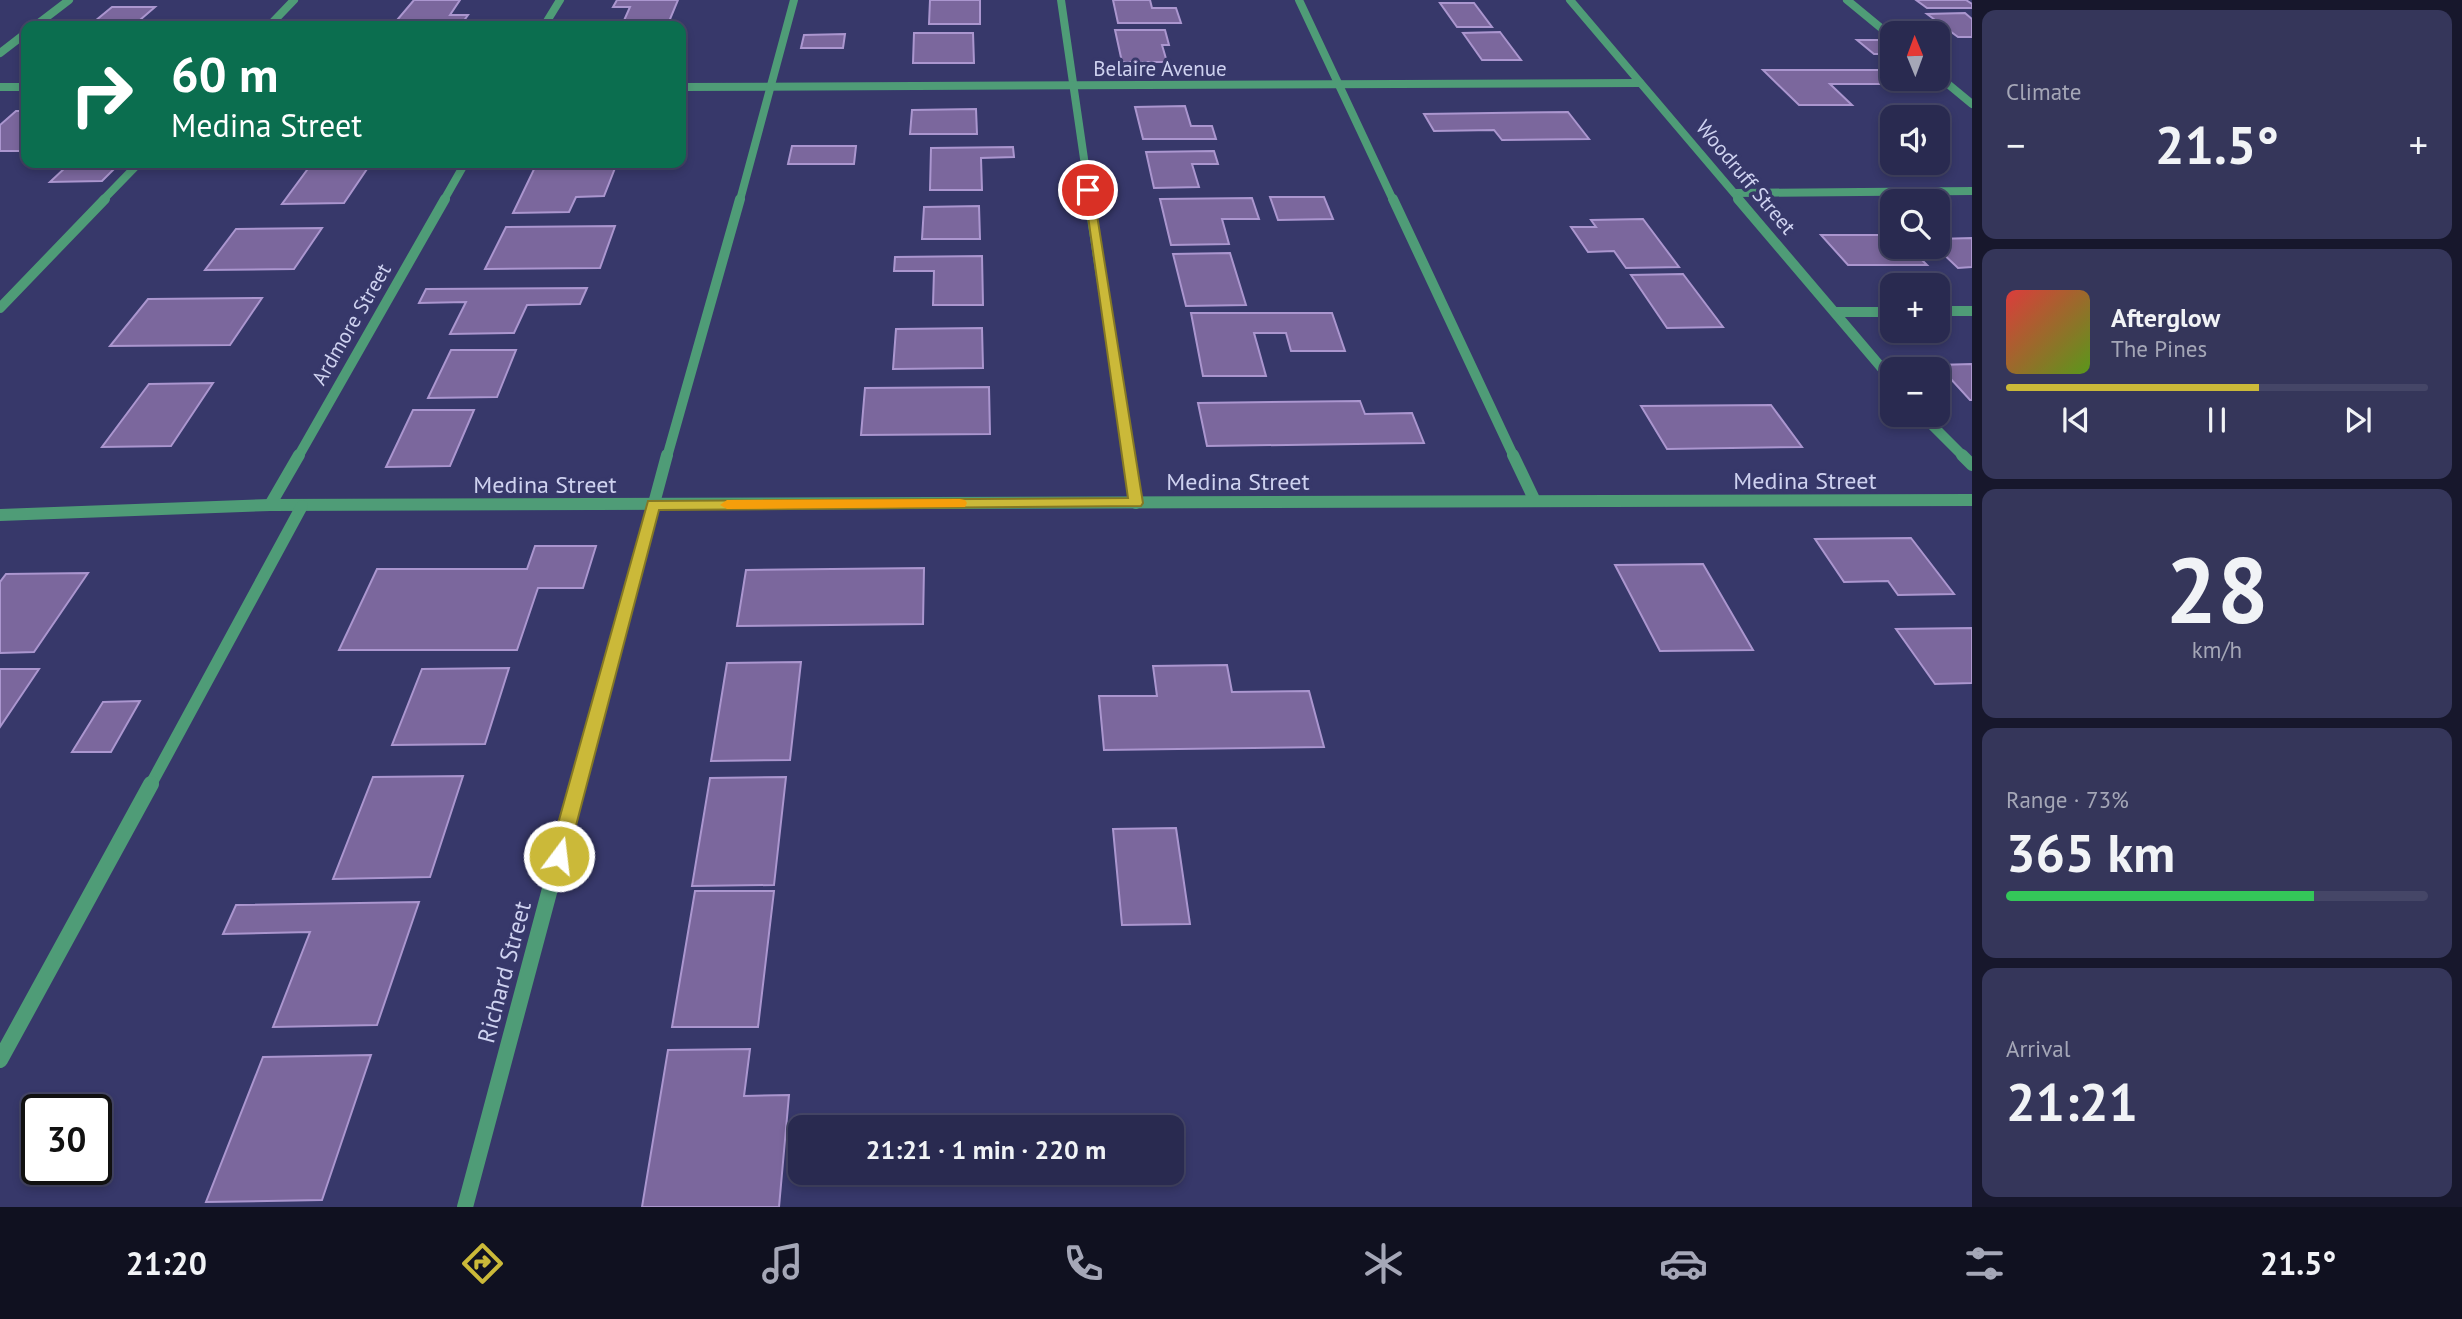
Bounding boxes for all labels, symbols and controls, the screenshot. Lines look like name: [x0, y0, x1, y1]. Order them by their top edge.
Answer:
north arrow: [1880, 21, 1950, 91]
map controls: [1880, 21, 1950, 427]
text: 60 m: [171, 42, 278, 106]
icon: right: [56, 49, 147, 140]
street label: Belaire Avenue: [1093, 55, 1227, 82]
text: Climate: [2006, 77, 2081, 106]
text: Medina Street: [171, 104, 362, 146]
button: sound: [1880, 105, 1950, 175]
text: 21.5°: [2155, 111, 2279, 178]
street label: Woodruff Street: [1690, 114, 1802, 240]
text: −: [2006, 120, 2025, 169]
text: +: [2409, 120, 2428, 169]
pin: [1058, 160, 1118, 220]
icon: arrive: [1069, 171, 1107, 209]
button: search: [1880, 189, 1950, 259]
street label: Ardmore Street: [305, 258, 397, 390]
button: +: [1880, 273, 1950, 343]
text: Afterglow: [2111, 301, 2220, 334]
text: The Pines: [2111, 334, 2207, 363]
button: −: [1880, 357, 1950, 427]
icon: previous: [2057, 401, 2095, 439]
icon: pause: [2198, 401, 2236, 439]
icon: next: [2339, 401, 2377, 439]
street label: Medina Street: [1733, 465, 1877, 496]
street label: Medina Street: [1166, 466, 1310, 497]
street label: Medina Street: [473, 469, 617, 500]
text: 28: [2165, 530, 2269, 648]
text: km/h: [2192, 635, 2242, 664]
text: Range · 73%: [2006, 785, 2129, 814]
position arrow: [522, 819, 596, 893]
text: 365 km: [2006, 819, 2175, 886]
street label: Richard Street: [470, 898, 538, 1046]
text: Arrival: [2006, 1034, 2070, 1063]
text: 21:21: [2006, 1068, 2138, 1135]
speed limit sign: 30: [21, 1094, 112, 1185]
text: 21:21 · 1 min · 220 m: [866, 1133, 1106, 1166]
icon: directions: [458, 1239, 507, 1288]
icon: music: [758, 1239, 807, 1288]
icon: phone: [1059, 1239, 1108, 1288]
icon: climate: [1359, 1239, 1408, 1288]
icon: car: [1659, 1239, 1708, 1288]
icon: filters: [1960, 1239, 2009, 1288]
text: 21:20: [126, 1242, 207, 1284]
text: 21.5°: [2260, 1242, 2336, 1284]

